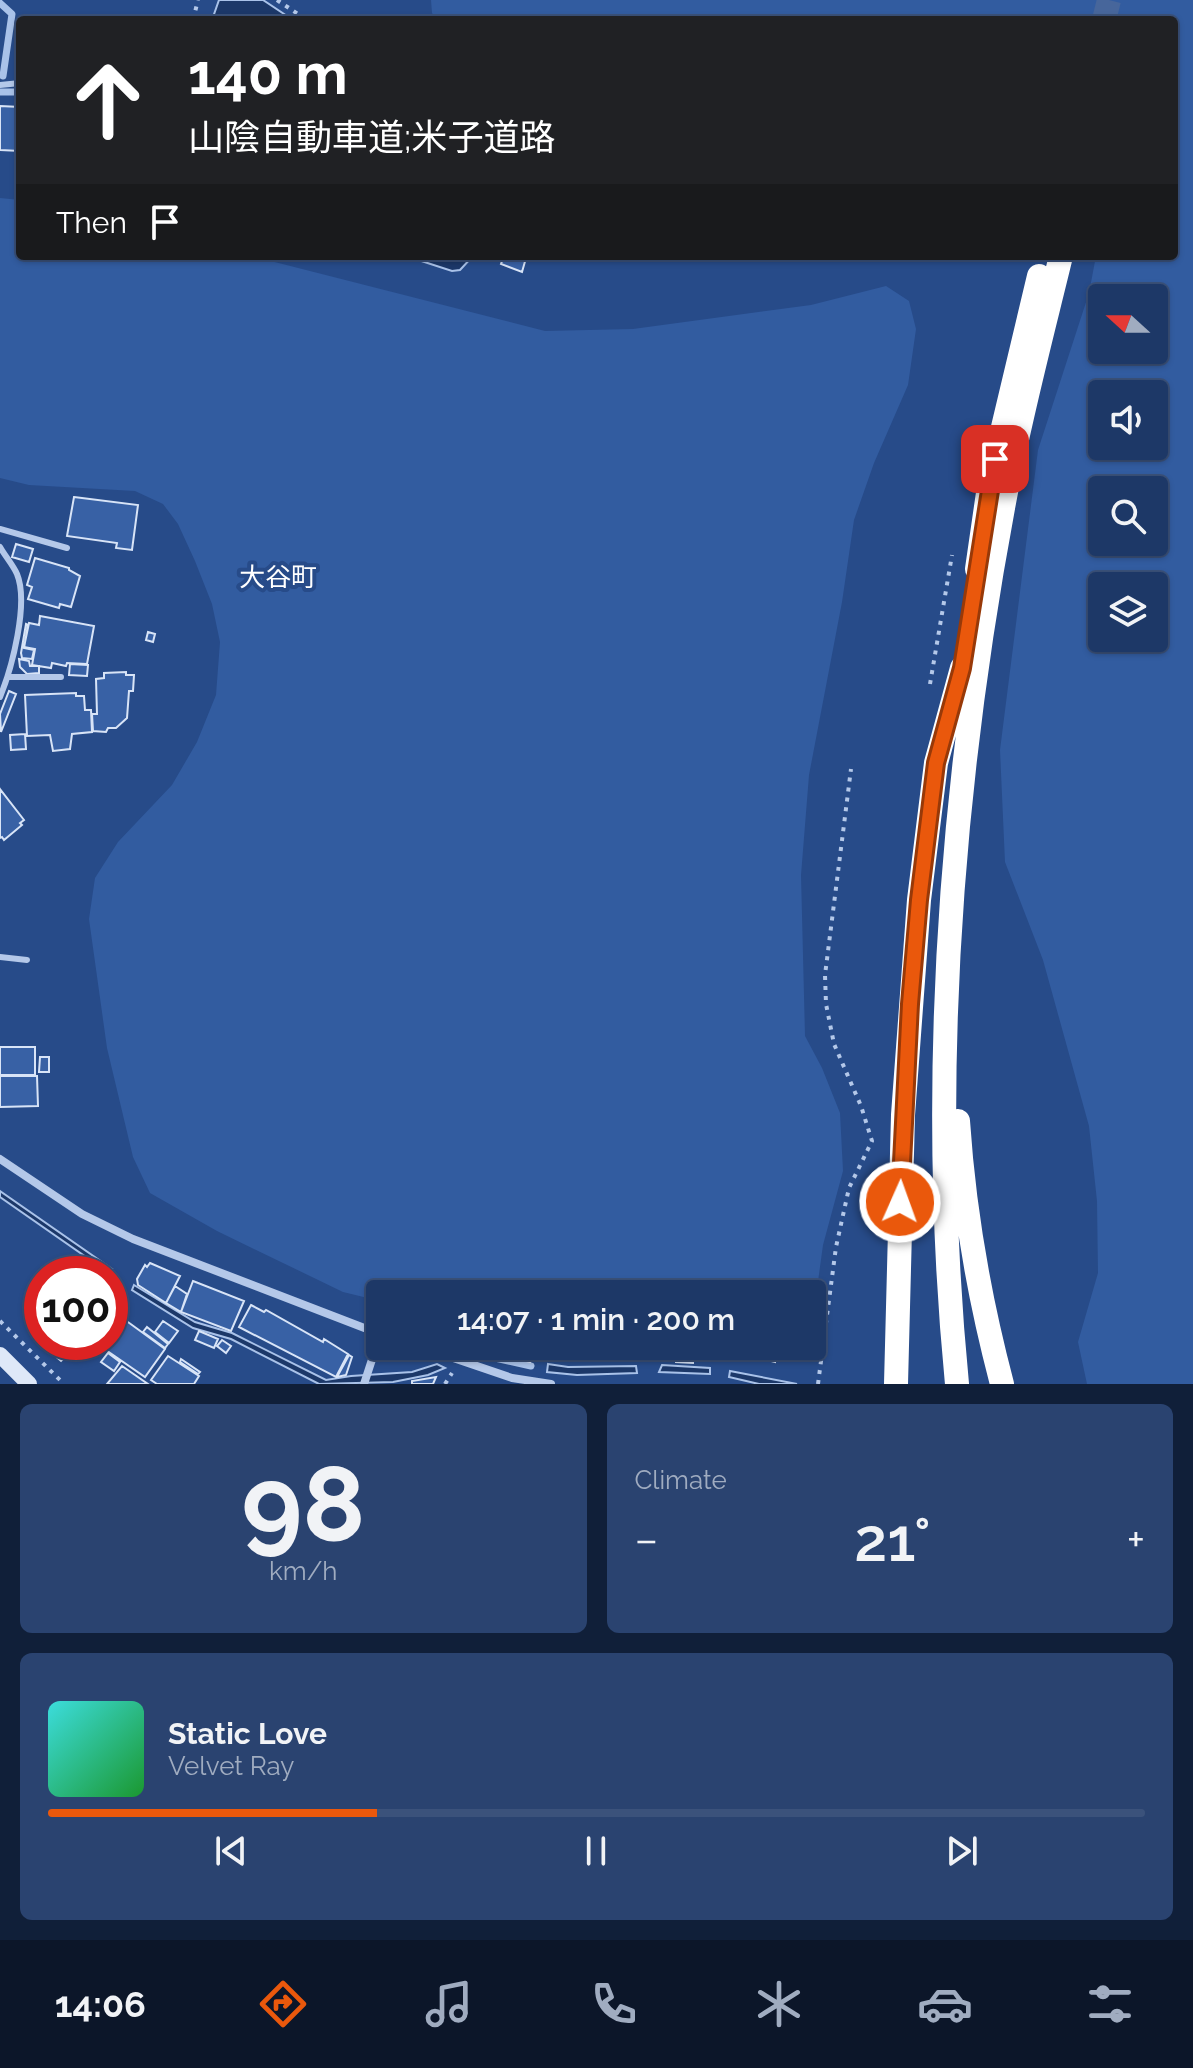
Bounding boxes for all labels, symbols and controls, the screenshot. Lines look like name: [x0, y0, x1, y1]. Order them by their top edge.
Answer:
text: 140 m: [188, 41, 348, 107]
icon: ahead: [56, 48, 160, 152]
text: 山陰自動車道;米子道路: [188, 116, 555, 158]
icon: arrive: [143, 200, 187, 244]
text: Then: [56, 205, 127, 240]
north arrow: [1088, 284, 1168, 364]
map controls: [1088, 284, 1168, 652]
button: sound: [1088, 380, 1168, 460]
pin: [961, 425, 1029, 493]
icon: arrive: [973, 437, 1017, 481]
button: search: [1088, 476, 1168, 556]
district label: 大谷町: [239, 562, 317, 592]
button: layers: [1088, 572, 1168, 652]
position arrow: [858, 1160, 942, 1244]
speed limit sign: 100: [24, 1256, 128, 1360]
text: 14:07 · 1 min · 200 m: [457, 1302, 735, 1337]
text: 98: [241, 1443, 365, 1565]
text: Climate: [635, 1465, 727, 1495]
text: 21°: [854, 1505, 931, 1575]
text: −: [635, 1514, 658, 1565]
text: +: [1127, 1514, 1145, 1565]
text: km/h: [269, 1556, 338, 1586]
text: Static Love: [168, 1716, 327, 1751]
text: Velvet Ray: [168, 1751, 294, 1781]
icon: previous: [209, 1829, 253, 1873]
icon: pause: [574, 1829, 618, 1873]
icon: next: [940, 1829, 984, 1873]
icon: directions: [255, 1976, 311, 2032]
icon: music: [421, 1976, 477, 2032]
icon: phone: [586, 1976, 642, 2032]
icon: climate: [751, 1976, 807, 2032]
icon: car: [917, 1976, 973, 2032]
icon: filters: [1082, 1976, 1138, 2032]
text: 14:06: [55, 1983, 146, 2025]

